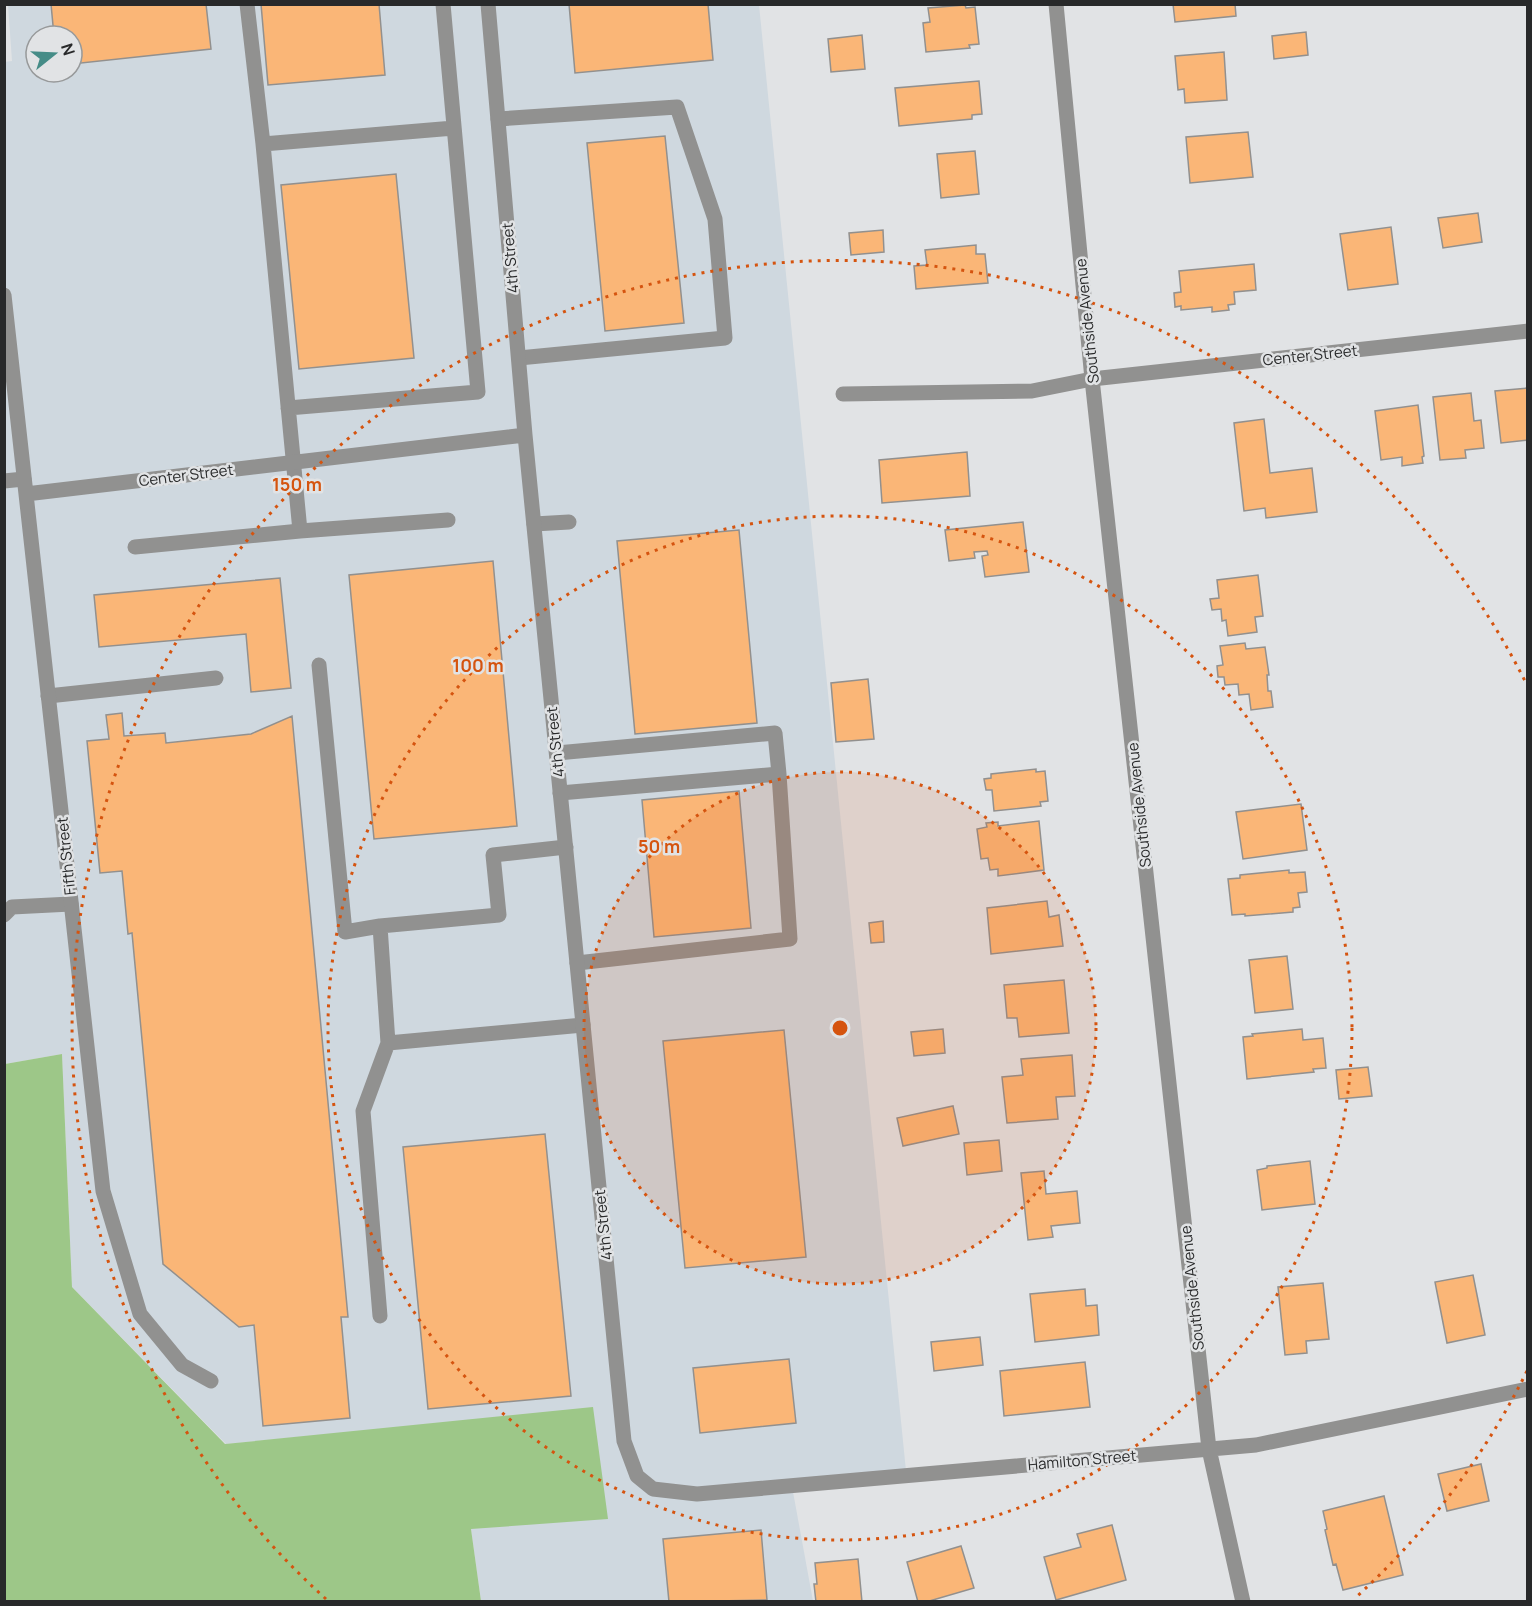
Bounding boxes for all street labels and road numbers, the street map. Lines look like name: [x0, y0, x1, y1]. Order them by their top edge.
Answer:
street label: 4th Street: [496, 222, 524, 294]
street label: Southside Avenue: [1070, 257, 1104, 384]
street label: Center Street: [1262, 340, 1358, 370]
street label: Center Street: [138, 459, 234, 491]
street label: 4th Street: [541, 706, 569, 778]
street label: Southside Avenue: [1122, 741, 1156, 868]
street label: Fifth Street: [51, 816, 81, 896]
street label: 4th Street: [589, 1189, 617, 1261]
street label: Southside Avenue: [1175, 1224, 1209, 1351]
street label: Hamilton Street: [1027, 1445, 1137, 1475]

